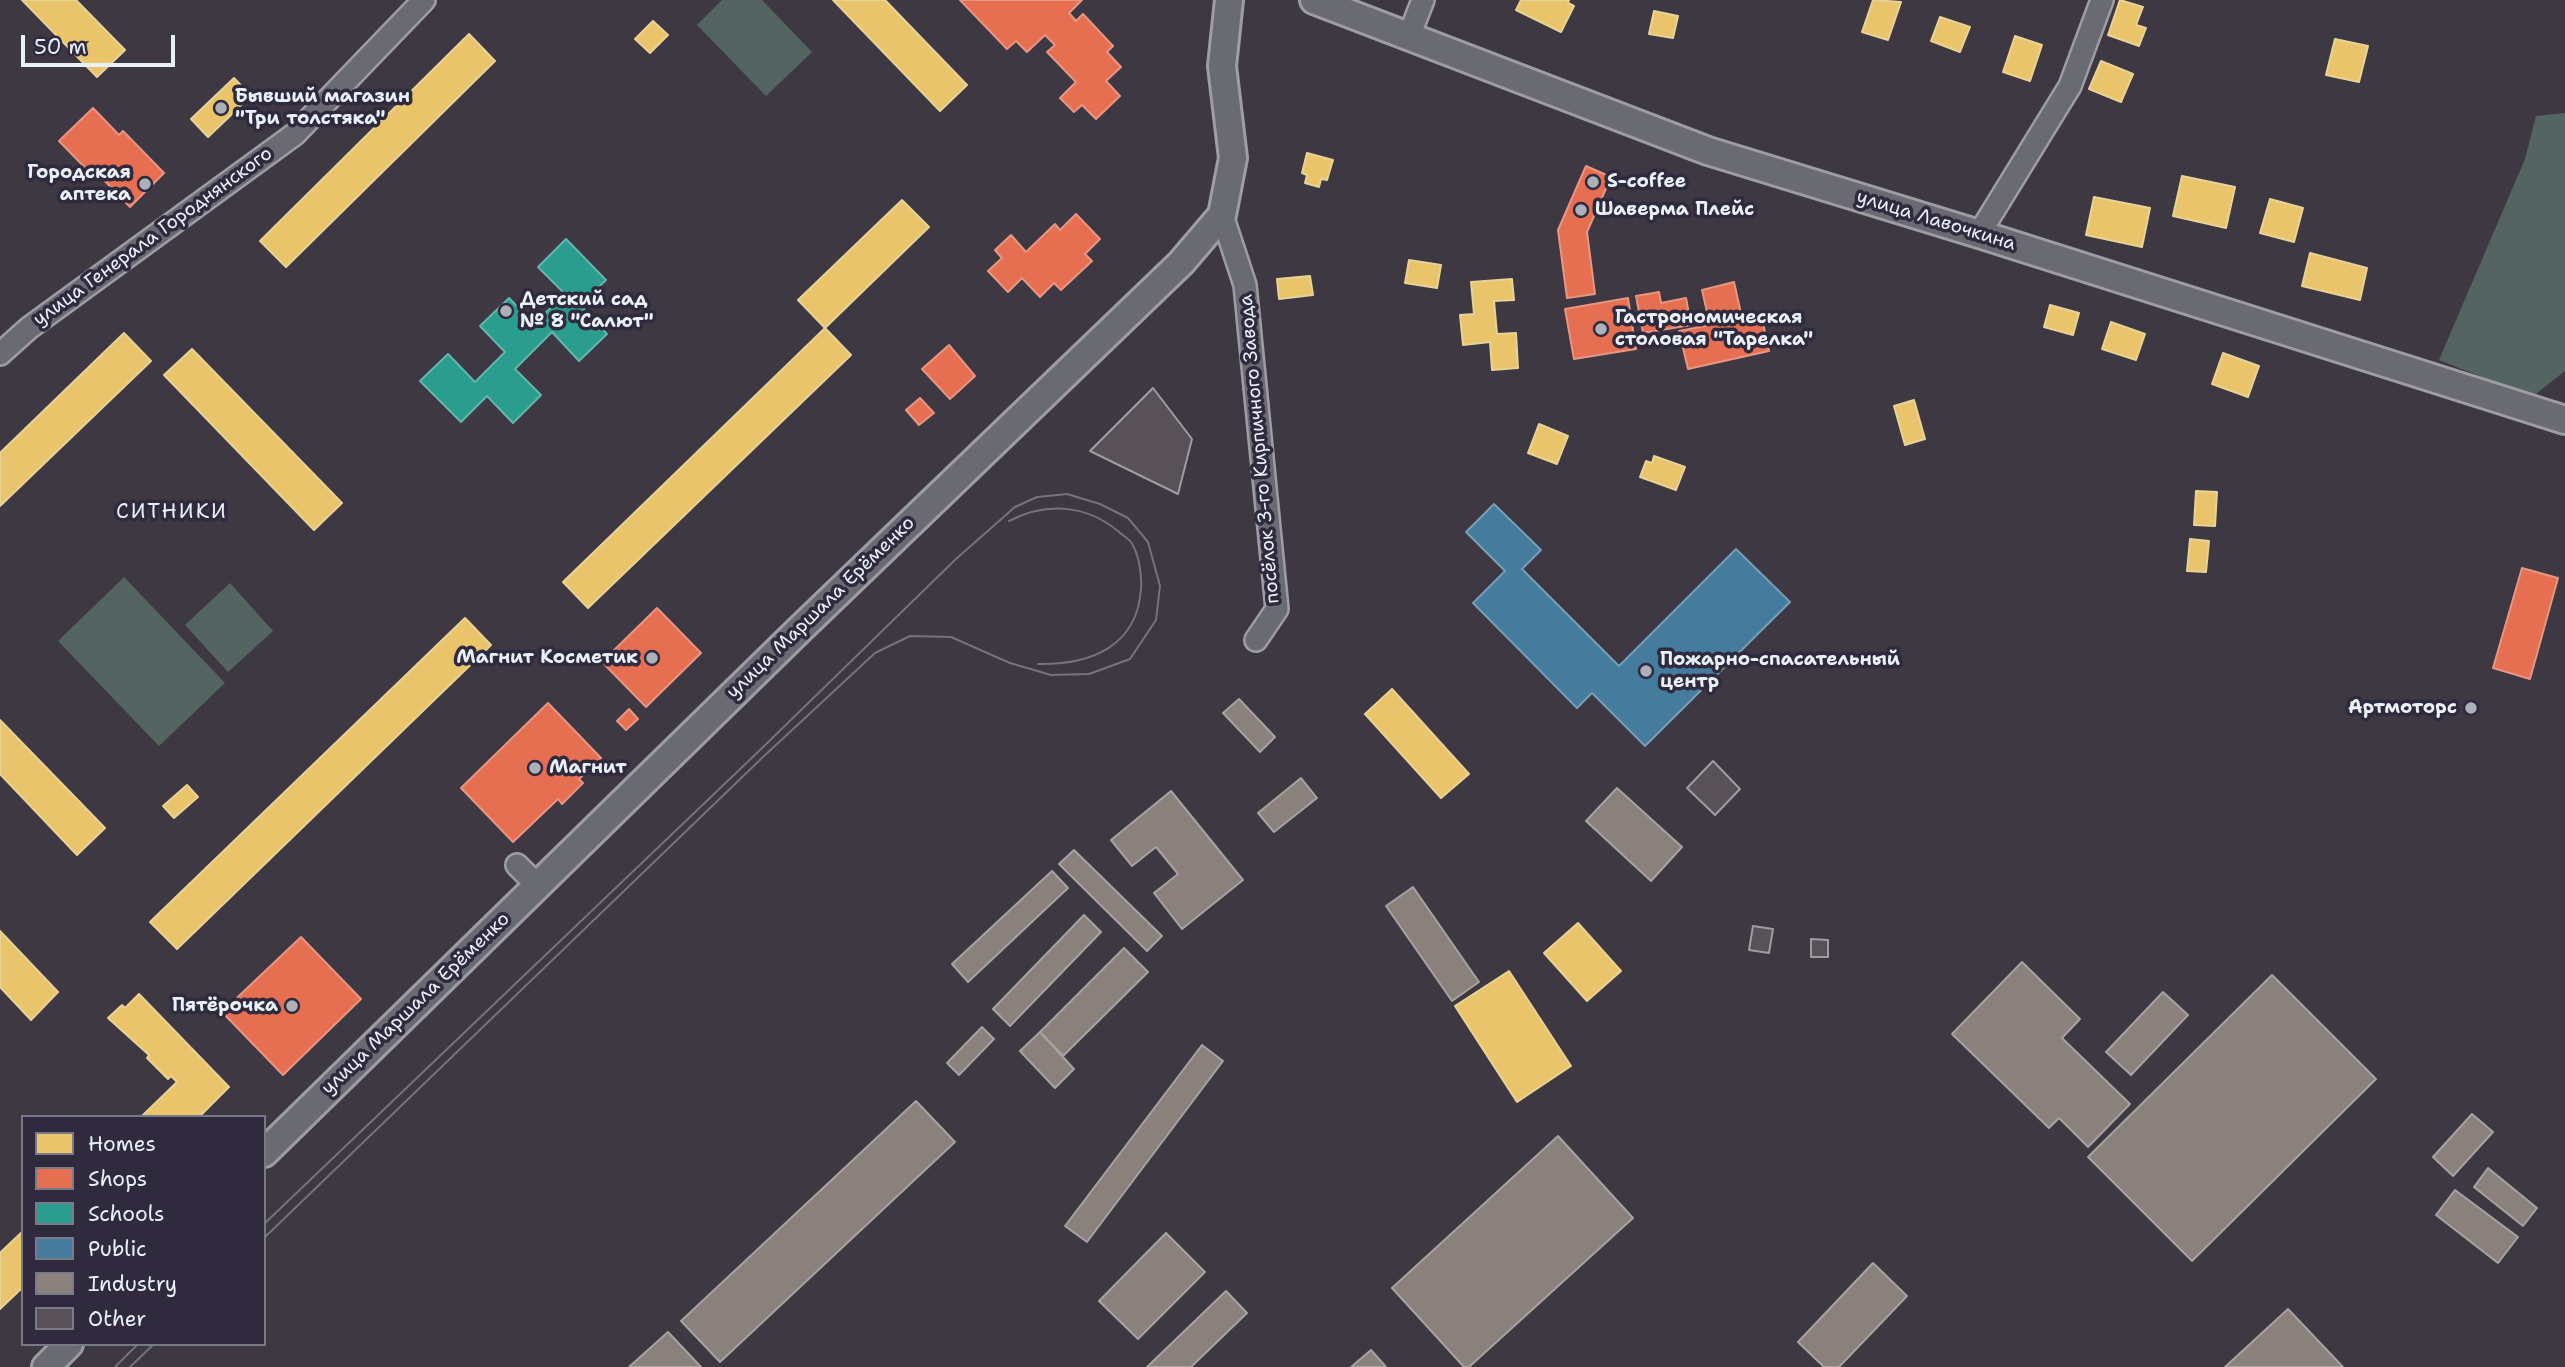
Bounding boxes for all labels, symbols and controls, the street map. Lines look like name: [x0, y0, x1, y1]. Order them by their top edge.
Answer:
scale bar: [24, 21, 178, 65]
text: 50 m: [34, 33, 87, 61]
place label: Бывший магазин "Три толстяка": [235, 86, 410, 130]
marker: Бывший магазин "Три толстяка": [213, 100, 229, 116]
street label: улица Генерала Городнянского: [29, 143, 277, 331]
place label: Городская аптека: [27, 162, 131, 206]
place label: S-coffee: [1607, 171, 1686, 193]
marker: S-coffee: [1585, 174, 1601, 190]
marker: Городская аптека: [137, 176, 153, 192]
street label: улица Лавочкина: [1854, 186, 2018, 256]
place label: Шаверма Плейс: [1595, 199, 1754, 221]
marker: Шаверма Плейс: [1573, 202, 1589, 218]
place label: Детский сад № 8 "Салют": [520, 289, 654, 333]
street label: посёлок 3-го Кирпичного Завода: [1235, 293, 1285, 605]
marker: Детский сад № 8 "Салют": [498, 303, 514, 319]
place label: Гастрономическая столовая "Тарелка": [1615, 307, 1813, 351]
marker: Гастрономическая столовая "Тарелка": [1593, 321, 1609, 337]
district label: СИТНИКИ: [117, 500, 227, 526]
street label: улица Маршала Ерёменко: [722, 512, 920, 704]
place label: Магнит Косметик: [456, 647, 638, 669]
place label: Пожарно-спасательный центр: [1660, 649, 1900, 693]
marker: Магнит Косметик: [644, 650, 660, 666]
marker: Пожарно-спасательный центр: [1638, 663, 1654, 679]
place label: Артмоторс: [2348, 697, 2457, 719]
marker: Артмоторс: [2463, 700, 2479, 716]
place label: Магнит: [549, 757, 627, 779]
marker: Магнит: [527, 760, 543, 776]
street label: улица Маршала Ерёменко: [317, 908, 515, 1100]
place label: Пятёрочка: [172, 995, 278, 1017]
marker: Пятёрочка: [284, 998, 300, 1014]
legend: [21, 1115, 266, 1346]
text: Homes: [88, 1130, 156, 1158]
text: Shops: [88, 1165, 147, 1193]
text: Schools: [88, 1200, 164, 1228]
text: Public: [88, 1235, 147, 1263]
text: Industry: [88, 1270, 177, 1298]
text: Other: [88, 1305, 146, 1333]

